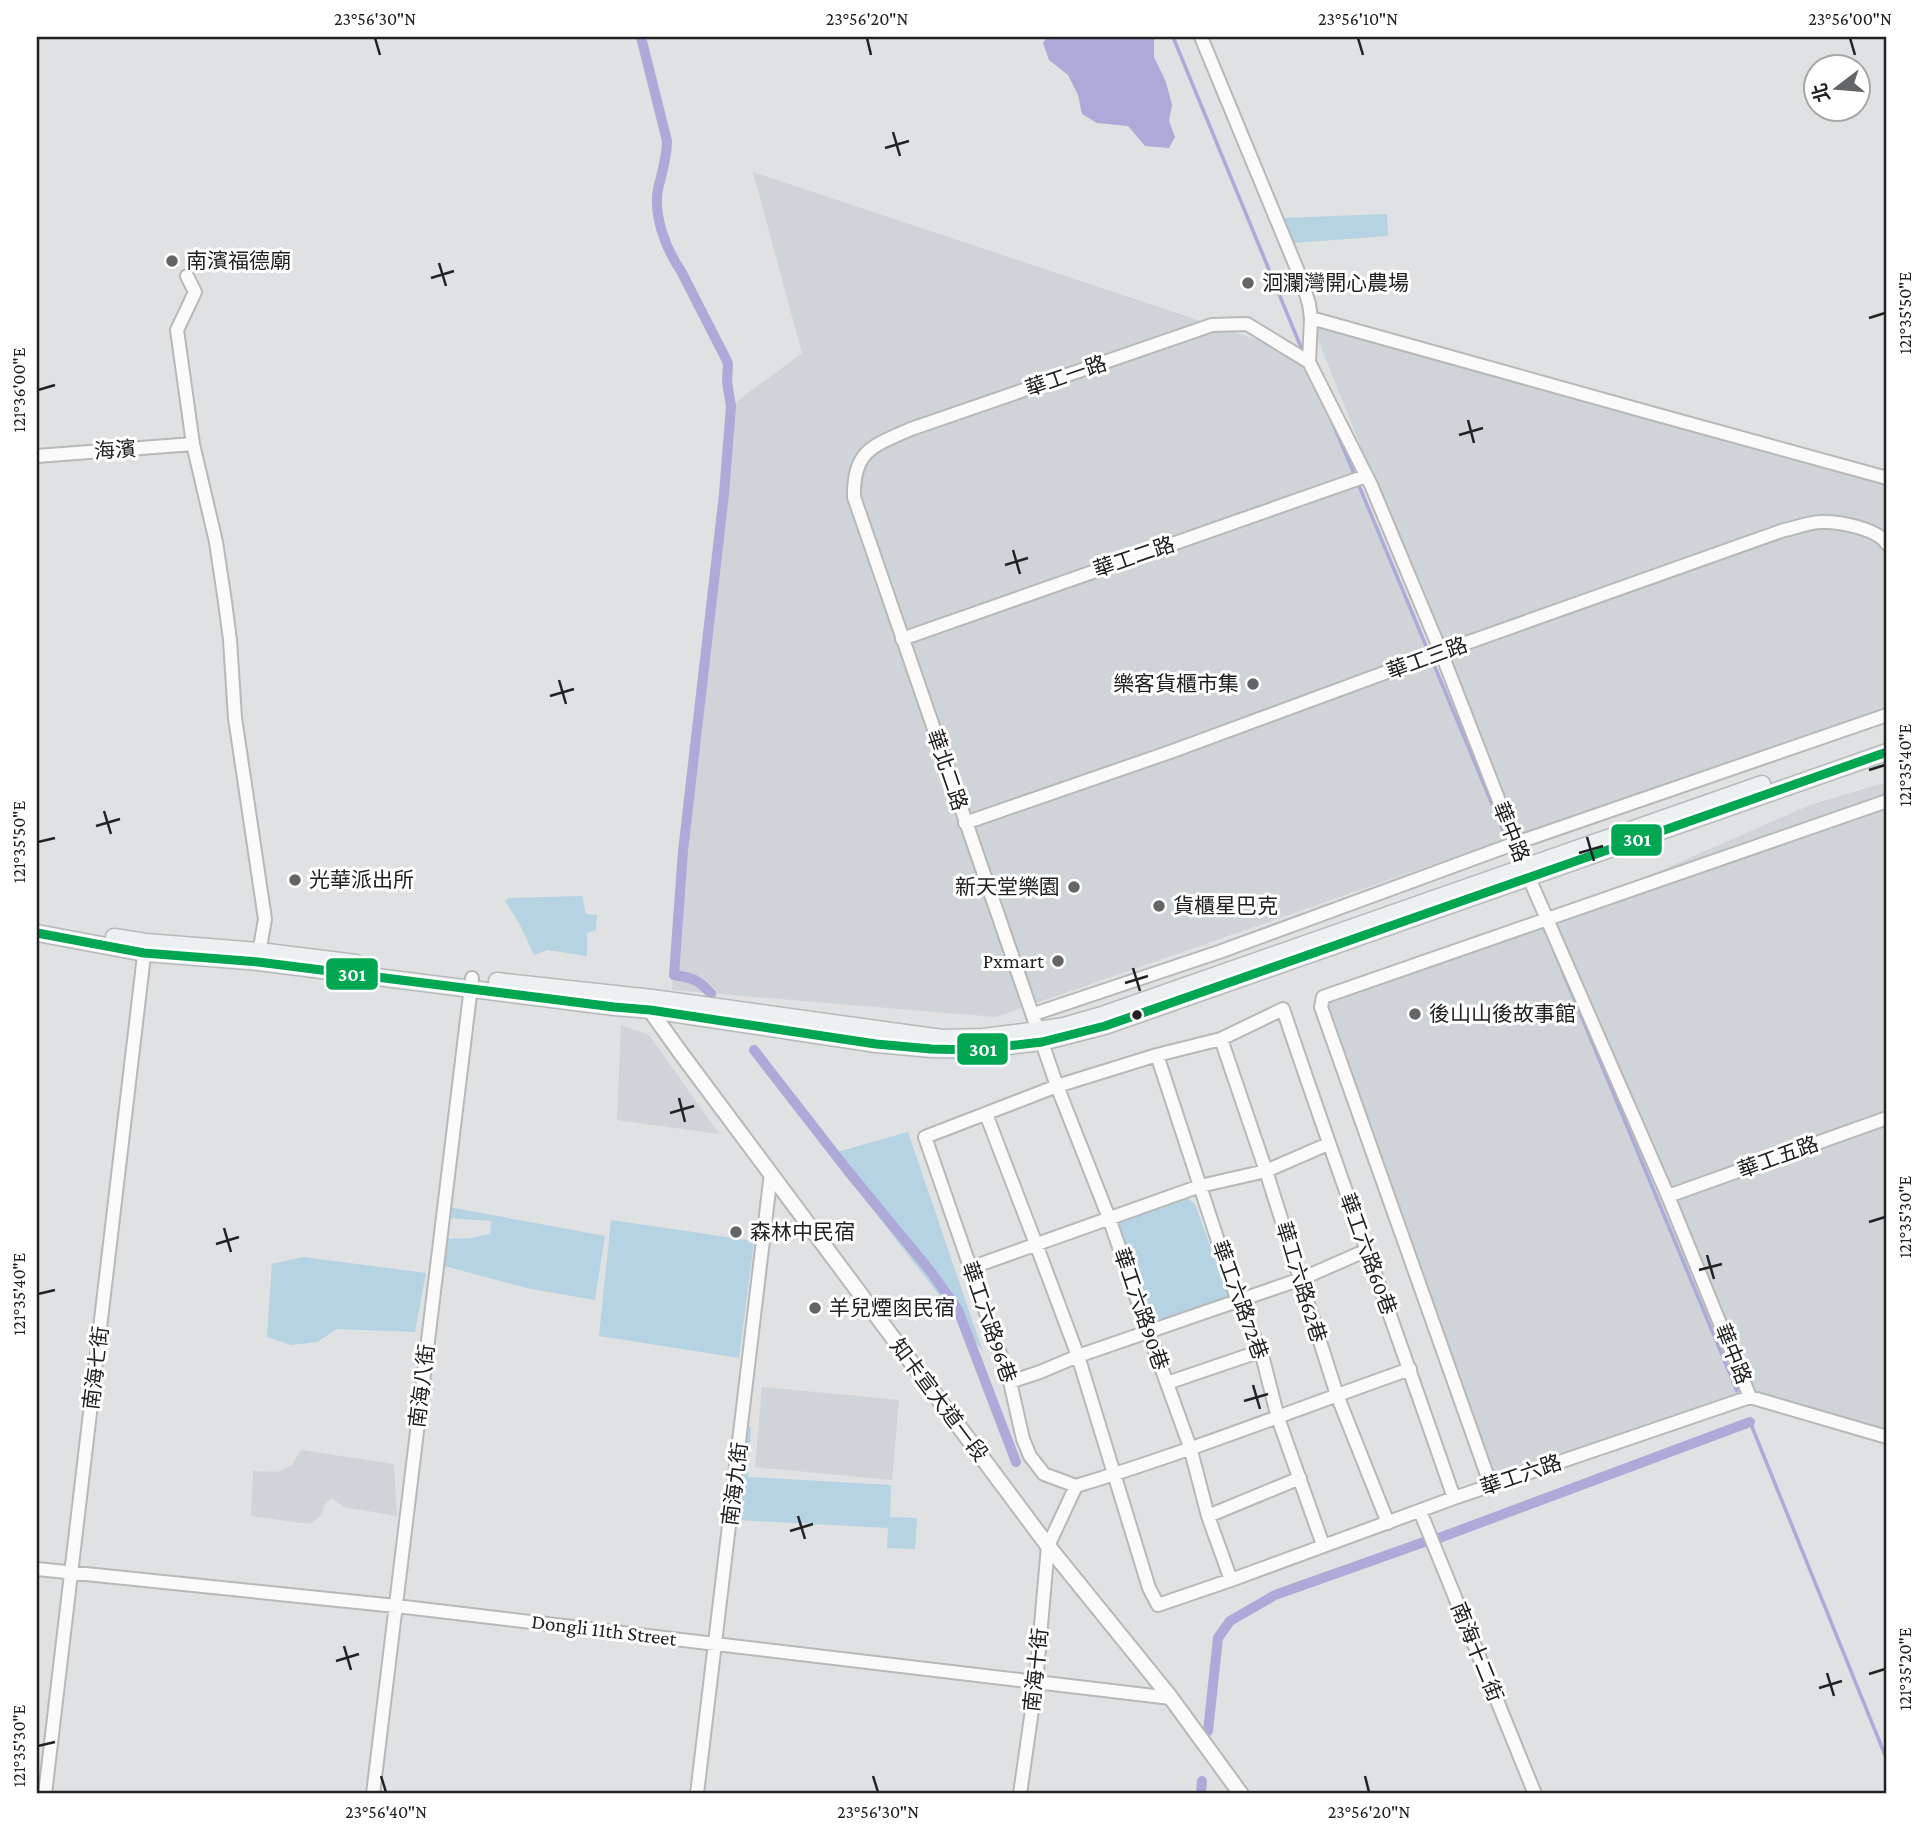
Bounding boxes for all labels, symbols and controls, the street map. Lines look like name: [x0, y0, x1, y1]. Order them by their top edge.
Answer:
text: 23°56'30"N: [334, 9, 416, 29]
text: 23°56'20"N: [826, 9, 908, 29]
text: 23°56'10"N: [1318, 9, 1398, 29]
text: 23°56'00"N: [1808, 9, 1892, 29]
north arrow: [1801, 52, 1871, 122]
text: 北: [1808, 81, 1834, 105]
place label: 南濱福德廟: [186, 249, 291, 273]
marker: 南濱福德廟: [164, 253, 180, 269]
place label: 洄瀾灣開心農場: [1262, 271, 1409, 295]
text: 121°35'50"E: [1895, 272, 1915, 354]
marker: 洄瀾灣開心農場: [1240, 275, 1256, 291]
text: 121°36'00"E: [9, 347, 29, 432]
street label: 華工一路: [1022, 351, 1110, 401]
street label: 海濱: [93, 437, 137, 463]
street label: 華工二路: [1090, 532, 1178, 582]
street label: 華工三路: [1383, 632, 1471, 684]
place label: 樂客貨櫃市集: [1113, 672, 1239, 696]
marker: 樂客貨櫃市集: [1245, 676, 1261, 692]
text: 121°35'40"E: [1895, 723, 1915, 806]
street label: 華北二路: [922, 726, 972, 814]
street label: 華中路: [1488, 798, 1534, 866]
text: 121°35'50"E: [9, 801, 29, 883]
line badge: 301: [1610, 823, 1663, 857]
text: 301: [1623, 829, 1651, 850]
place label: 光華派出所: [309, 868, 414, 892]
marker: 光華派出所: [287, 872, 303, 888]
place label: 新天堂樂園: [955, 875, 1060, 899]
marker: 新天堂樂園: [1066, 879, 1082, 895]
place label: 貨櫃星巴克: [1173, 894, 1278, 918]
marker: 貨櫃星巴克: [1151, 898, 1167, 914]
place label: Pxmart: [983, 949, 1045, 973]
marker: Pxmart: [1050, 953, 1066, 969]
line badge: 301: [325, 957, 379, 991]
text: 301: [338, 964, 366, 985]
place label: 後山山後故事館: [1429, 1002, 1576, 1026]
marker: 後山山後故事館: [1407, 1006, 1423, 1022]
unlabelled marker: [1130, 1008, 1144, 1022]
line badge: 301: [956, 1032, 1009, 1066]
text: 301: [969, 1039, 997, 1060]
street label: 華工五路: [1734, 1131, 1822, 1183]
text: 121°35'30"E: [1895, 1175, 1915, 1258]
street label: 華工六路60巷: [1335, 1190, 1401, 1318]
street label: 華工六路62巷: [1271, 1219, 1331, 1345]
place label: 森林中民宿: [750, 1220, 855, 1244]
marker: 森林中民宿: [728, 1224, 744, 1240]
street label: 華工六路72巷: [1207, 1237, 1273, 1363]
street label: 華工六路90巷: [1109, 1245, 1173, 1373]
text: 121°35'40"E: [9, 1252, 29, 1335]
street label: 華工六路96巷: [957, 1258, 1021, 1386]
place label: 羊兒煙囪民宿: [829, 1296, 955, 1320]
marker: 羊兒煙囪民宿: [807, 1300, 823, 1316]
street label: 華中路: [1710, 1320, 1756, 1388]
street label: 南海七街: [79, 1325, 113, 1411]
street label: 知卡宣大道一段: [885, 1334, 993, 1466]
street label: 南海八街: [405, 1343, 439, 1429]
street label: 南海九街: [718, 1441, 752, 1527]
street label: 華工六路: [1477, 1450, 1565, 1500]
street label: 南海十二街: [1446, 1599, 1508, 1705]
street label: Dongli 11th Street: [530, 1609, 679, 1651]
street label: 南海十街: [1020, 1627, 1052, 1713]
text: 121°35'20"E: [1895, 1627, 1915, 1711]
text: 121°35'30"E: [9, 1704, 29, 1787]
text: 23°56'40"N: [345, 1802, 427, 1822]
text: 23°56'30"N: [837, 1802, 919, 1822]
text: 23°56'20"N: [1328, 1802, 1410, 1822]

